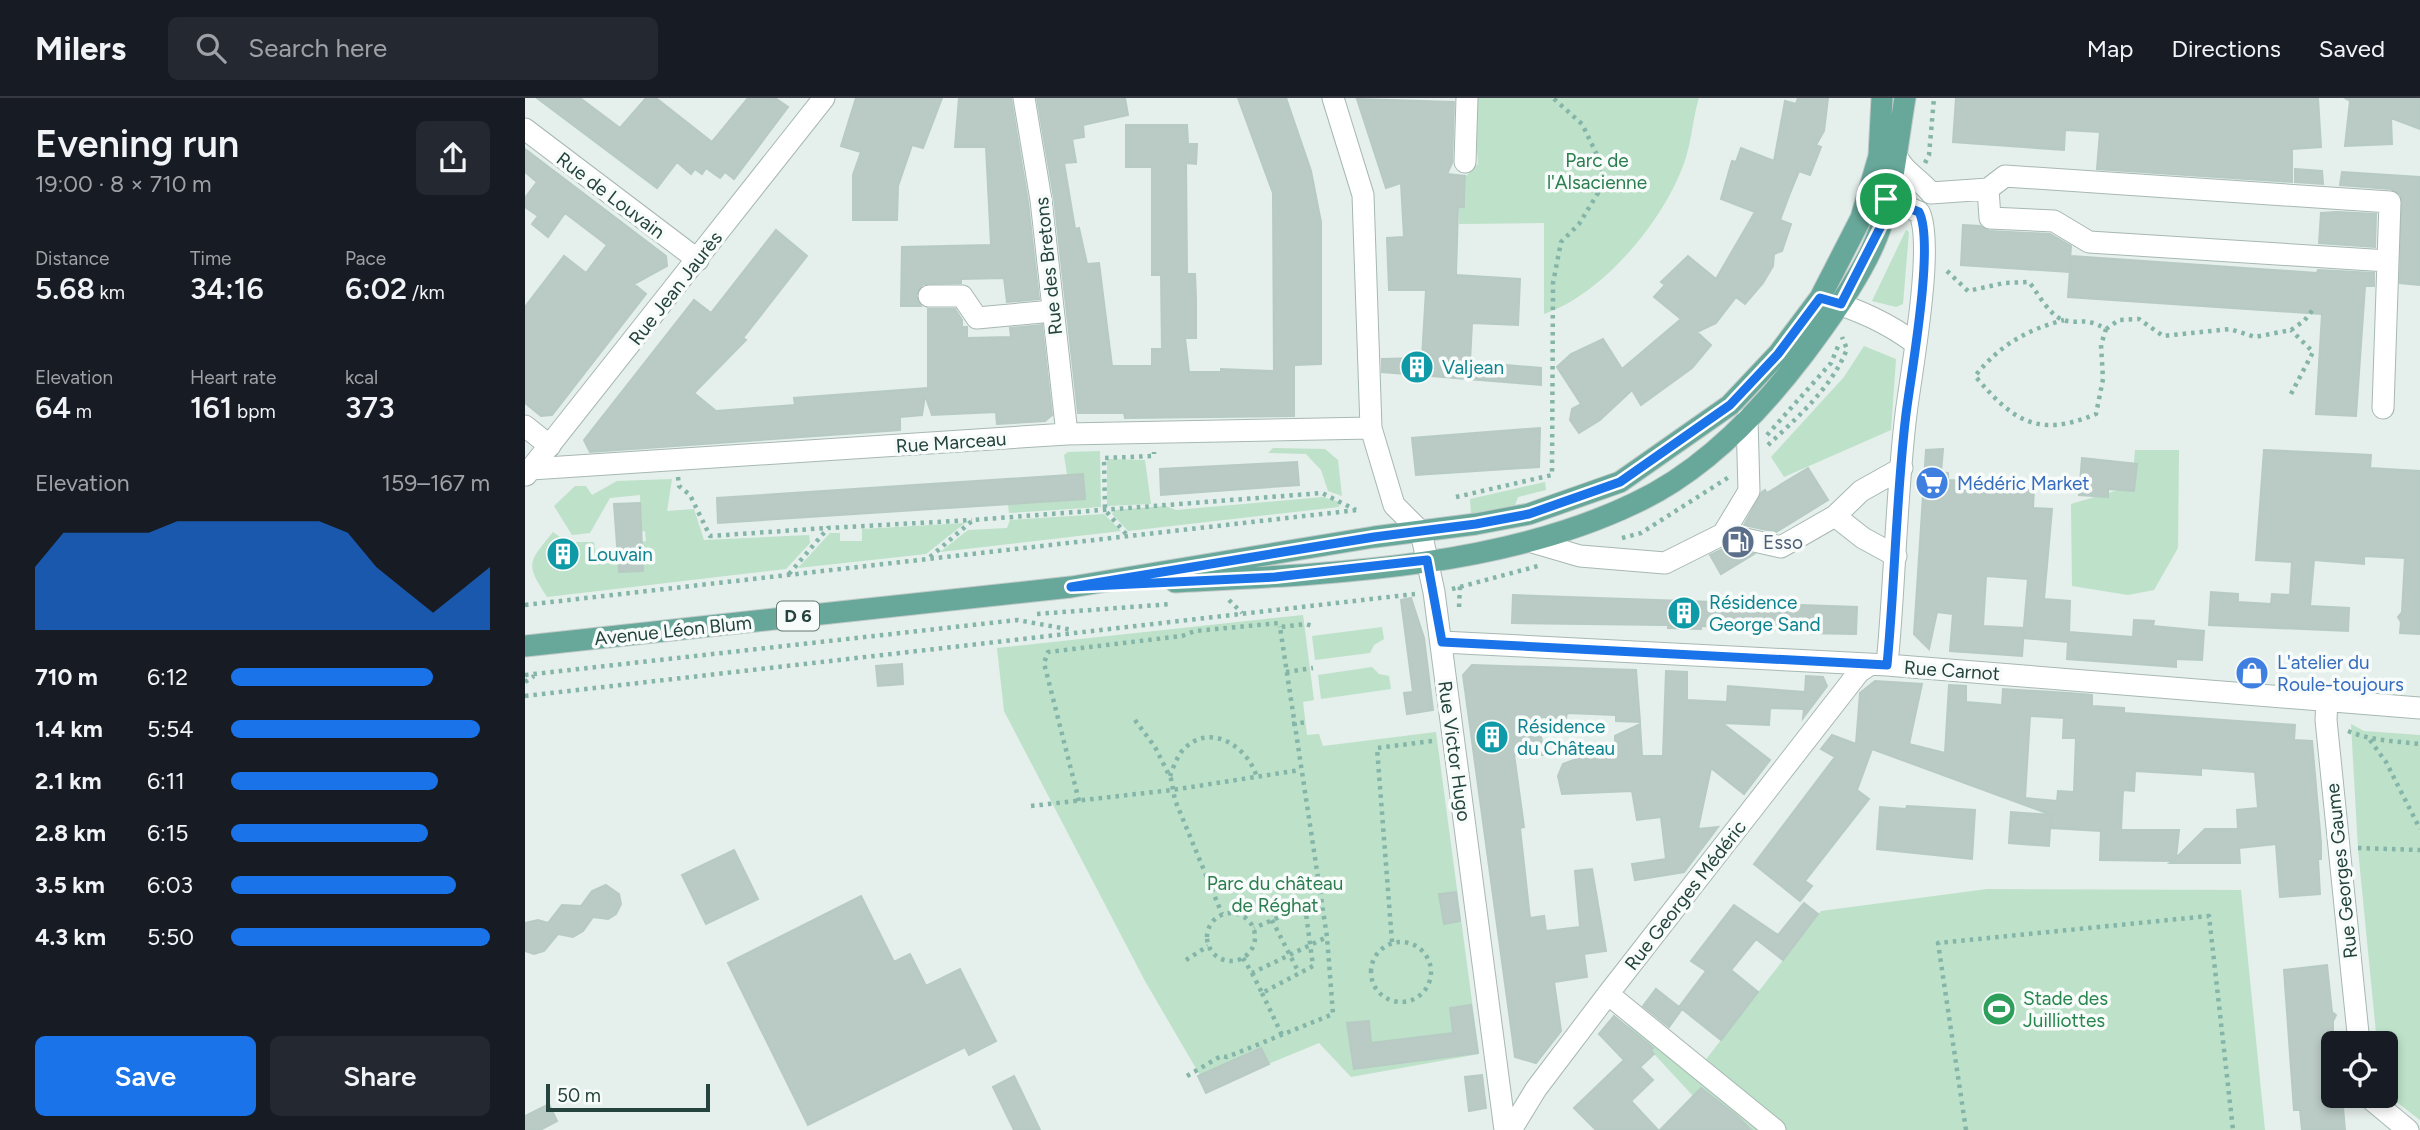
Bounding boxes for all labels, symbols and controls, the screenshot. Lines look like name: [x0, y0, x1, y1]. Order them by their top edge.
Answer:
search box: [168, 17, 658, 80]
text: Milers: [35, 29, 126, 68]
icon: search: [192, 29, 230, 67]
text: Search here: [248, 32, 387, 64]
text: Map: [2087, 34, 2133, 63]
text: Directions: [2171, 34, 2281, 63]
text: Saved: [2319, 34, 2385, 63]
text: Evening run: [35, 121, 239, 167]
button: share: [416, 121, 490, 195]
street label: Rue de Louvain: [552, 147, 669, 244]
park label: Parc de l'Alsacienne: [1547, 149, 1647, 194]
pin: [1856, 169, 1916, 229]
text: 19:00 · 8 × 710 m: [35, 170, 212, 198]
icon: arrive: [1867, 180, 1905, 218]
street label: Rue des Bretons: [1030, 196, 1067, 336]
street label: Rue Jean Jaurès: [624, 227, 727, 350]
text: Distance: [35, 247, 109, 270]
text: Time: [190, 247, 231, 270]
text: Pace: [345, 247, 386, 270]
text: 5.68: [35, 270, 95, 307]
text: 34:16: [190, 270, 264, 307]
text: 6:02: [345, 270, 407, 307]
text: km: [95, 281, 125, 304]
text: /km: [407, 281, 445, 304]
building icon: Valjean: [1398, 348, 1436, 386]
place label: Valjean: [1442, 356, 1504, 379]
text: Elevation: [35, 366, 113, 389]
text: Heart rate: [190, 366, 276, 389]
text: kcal: [345, 366, 378, 389]
text: 64: [35, 389, 71, 426]
text: 161: [190, 389, 232, 426]
text: 373: [345, 389, 395, 426]
text: m: [71, 400, 92, 423]
text: bpm: [232, 400, 276, 423]
street label: Rue Marceau: [895, 427, 1007, 458]
supermarket icon: Médéric Market: [1913, 464, 1951, 502]
text: Elevation: [35, 469, 130, 497]
text: 159–167 m: [381, 469, 490, 497]
place label: Médéric Market: [1957, 472, 2090, 495]
fuel station icon: Esso: [1719, 523, 1757, 561]
place label: Esso: [1763, 531, 1803, 554]
building icon: Louvain: [544, 535, 582, 573]
place label: Louvain: [587, 543, 653, 566]
place label: Résidence George Sand: [1709, 591, 1821, 636]
building icon: Résidence George Sand: [1665, 594, 1703, 632]
road number: D 6: [777, 602, 819, 630]
street label: Avenue Léon Blum: [593, 611, 753, 650]
place label: L'atelier du Roule-toujours: [2277, 651, 2404, 696]
shop icon: L'atelier du Roule-toujours: [2233, 654, 2271, 692]
street label: Rue Carnot: [1903, 656, 2001, 685]
text: 710 m: [35, 663, 98, 691]
text: 6:12: [147, 663, 188, 691]
street label: Rue Victor Hugo: [1433, 679, 1476, 823]
text: 1.4 km: [35, 715, 103, 743]
text: 5:54: [147, 715, 194, 743]
place label: Résidence du Château: [1517, 715, 1615, 760]
building icon: Résidence du Château: [1473, 718, 1511, 756]
text: 2.1 km: [35, 767, 102, 795]
text: 6:11: [147, 767, 185, 795]
street label: Rue Georges Gaume: [2321, 782, 2362, 960]
street label: Rue Georges Médéric: [1620, 816, 1751, 975]
text: 2.8 km: [35, 819, 106, 847]
text: 6:15: [147, 819, 189, 847]
text: 3.5 km: [35, 871, 105, 899]
text: 6:03: [147, 871, 193, 899]
park label: Parc du château de Réghat: [1207, 872, 1343, 917]
text: 4.3 km: [35, 923, 106, 951]
text: 5:50: [147, 923, 194, 951]
place label: Stade des Juilliottes: [2023, 987, 2108, 1032]
sports icon: Stade des Juilliottes: [1980, 990, 2018, 1028]
map controls: [2321, 1031, 2398, 1108]
button: locate: [2321, 1031, 2398, 1108]
button: Save: [35, 1036, 256, 1116]
button: Share: [270, 1036, 490, 1116]
scale bar: [546, 1081, 711, 1113]
text: 50 m: [557, 1084, 601, 1107]

